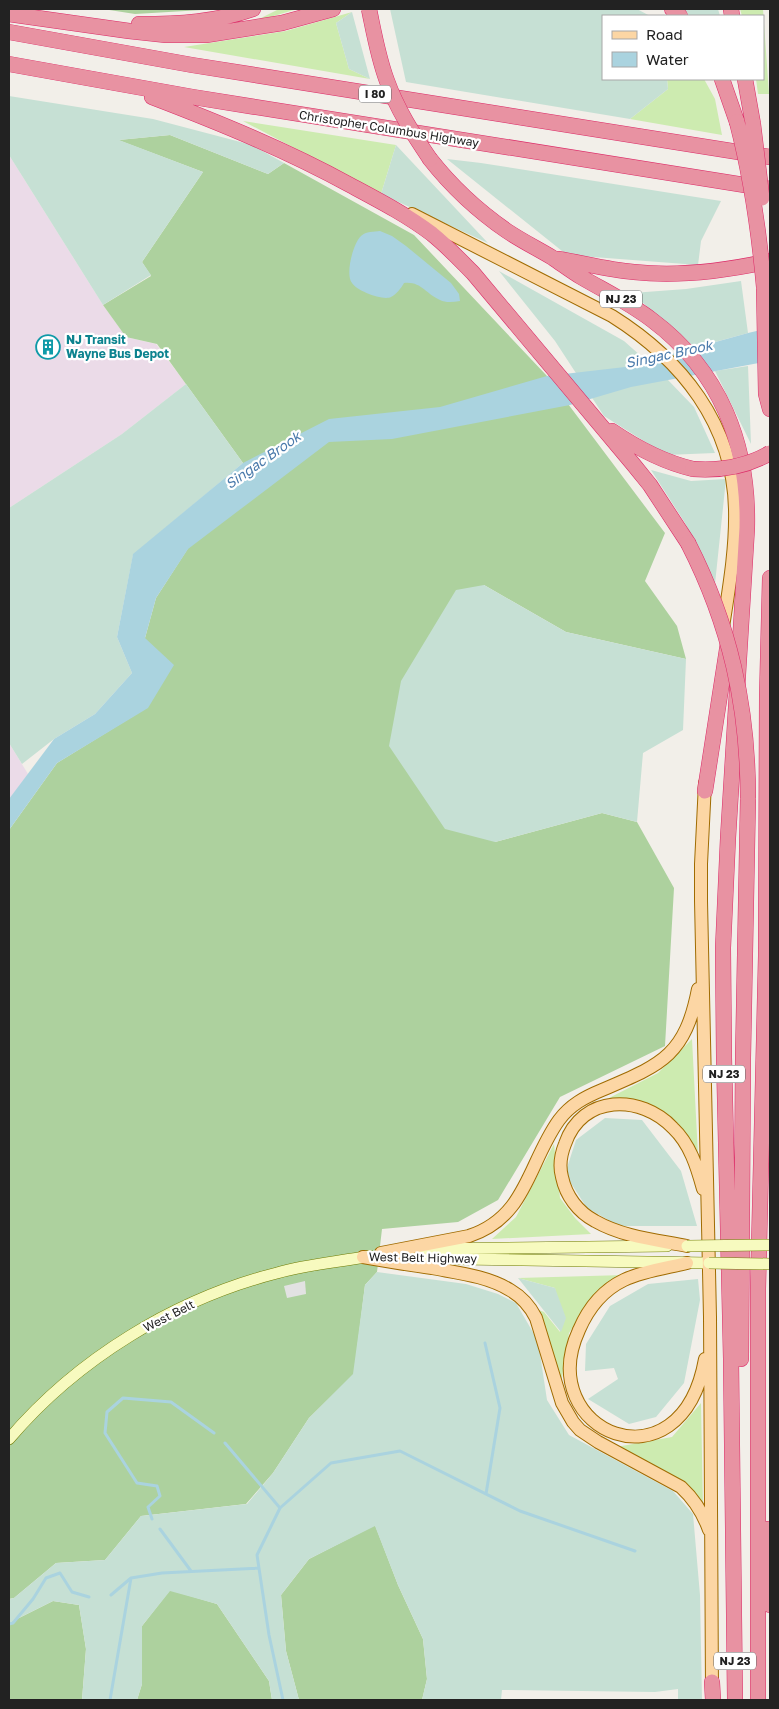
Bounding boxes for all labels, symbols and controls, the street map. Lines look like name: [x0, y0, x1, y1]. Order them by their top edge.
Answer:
legend: [602, 15, 764, 80]
text: Road: [646, 25, 683, 43]
text: Water: [646, 50, 689, 68]
road number: I 80: [359, 86, 391, 102]
street label: Christopher Columbus Highway: [298, 107, 480, 150]
road number: NJ 23: [600, 290, 642, 308]
place label: NJ Transit Wayne Bus Depot: [66, 332, 169, 361]
building icon: NJ Transit Wayne Bus Depot: [35, 334, 61, 360]
water label: Singac Brook: [624, 336, 716, 371]
water label: Singac Brook: [222, 426, 305, 492]
road number: NJ 23: [703, 1066, 745, 1082]
street label: West Belt Highway: [369, 1249, 478, 1266]
street label: West Belt: [141, 1296, 197, 1335]
road number: NJ 23: [714, 1652, 756, 1670]

